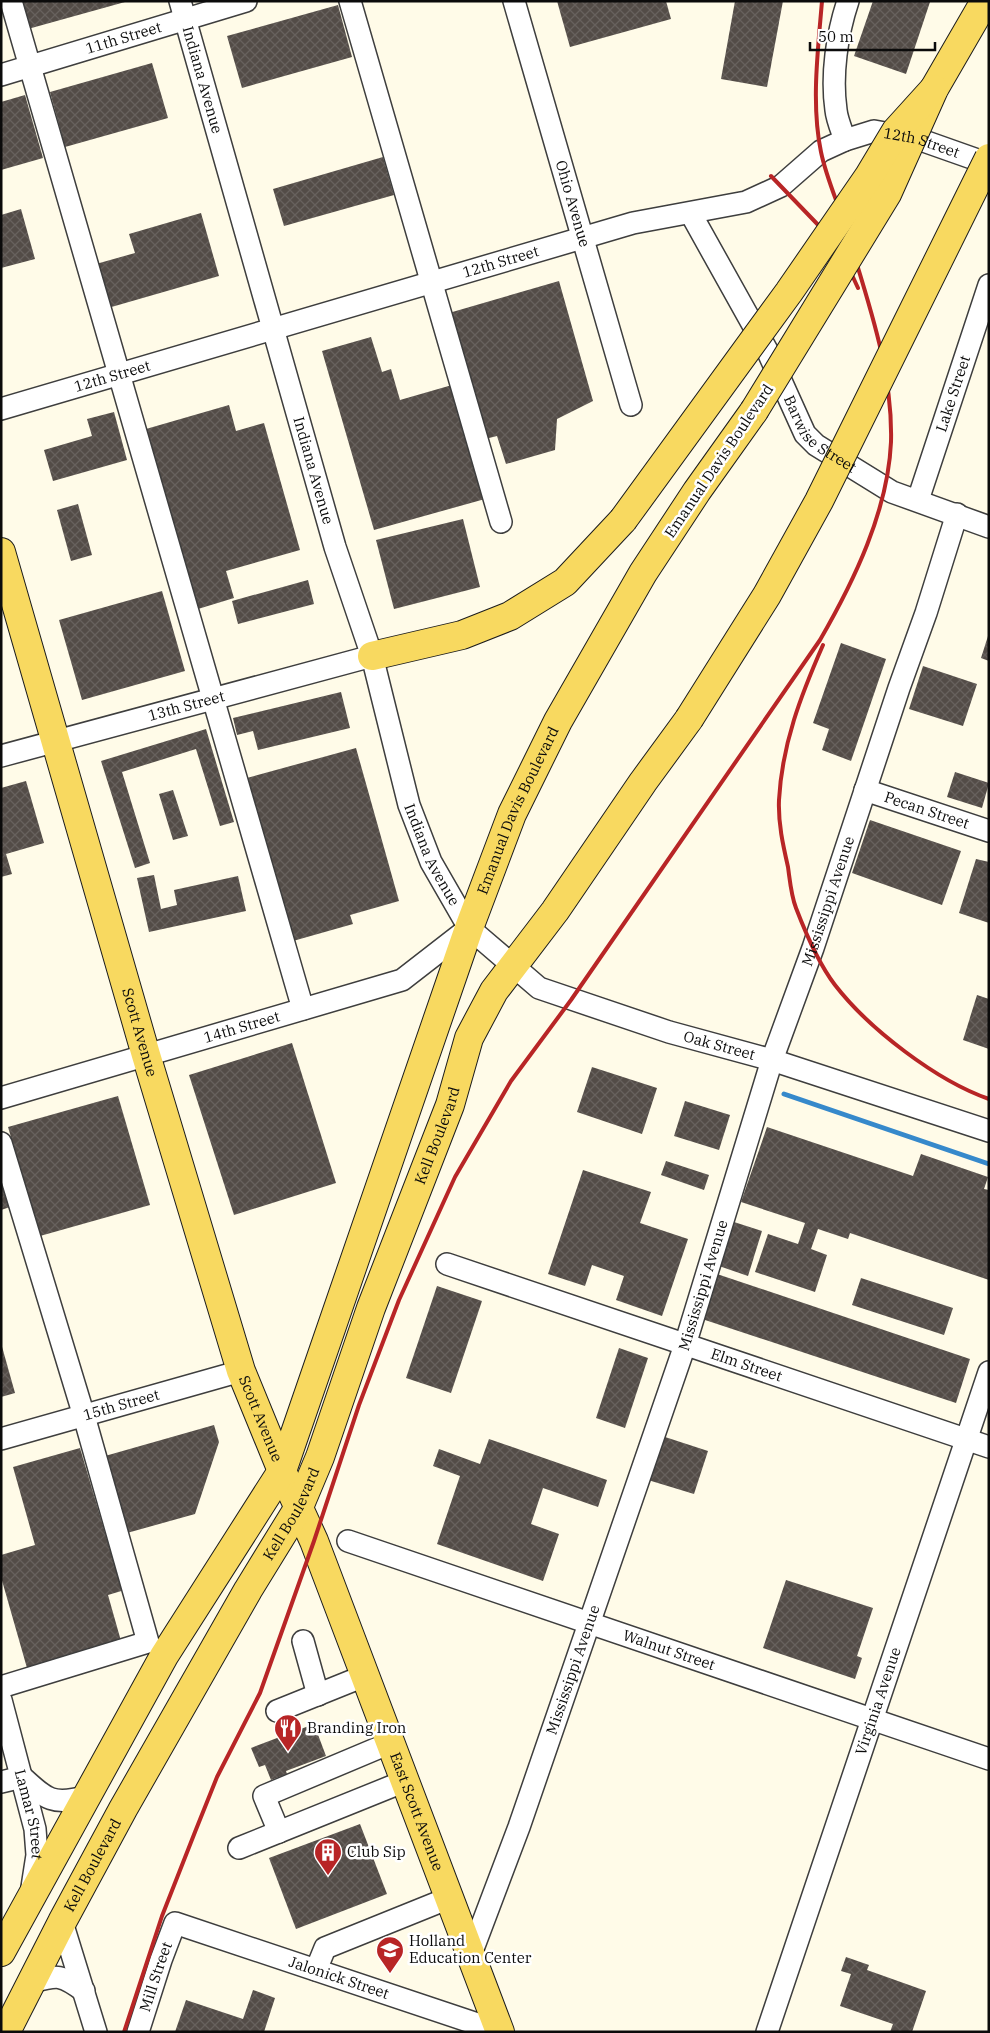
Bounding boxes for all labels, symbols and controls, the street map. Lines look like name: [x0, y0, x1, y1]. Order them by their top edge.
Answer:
street label: 11th Street: [83, 17, 164, 58]
scale bar: [810, 20, 935, 52]
street label: Indiana Avenue: [179, 24, 227, 136]
text: 50 m: [818, 27, 854, 46]
street label: 12th Street: [882, 123, 962, 162]
street label: Ohio Avenue: [552, 158, 595, 249]
street label: 12th Street: [460, 241, 541, 282]
street label: Lake Street: [931, 353, 974, 434]
street label: 12th Street: [72, 356, 152, 396]
street label: Emanual Davis Boulevard: [660, 380, 777, 541]
street label: Barwise Street: [780, 392, 860, 477]
street label: Indiana Avenue: [289, 414, 338, 526]
street label: 13th Street: [146, 686, 227, 725]
street label: Emanual Davis Boulevard: [473, 723, 563, 897]
street label: Pecan Street: [882, 787, 972, 833]
street label: Indiana Avenue: [400, 801, 464, 909]
street label: Mississippi Avenue: [797, 834, 858, 969]
street label: Scott Avenue: [118, 986, 162, 1079]
street label: 14th Street: [201, 1006, 282, 1047]
street label: Oak Street: [682, 1026, 757, 1064]
street label: Kell Boulevard: [410, 1084, 464, 1187]
street label: Mississippi Avenue: [674, 1217, 732, 1353]
street label: Elm Street: [708, 1344, 785, 1385]
street label: Scott Avenue: [235, 1373, 287, 1464]
street label: 15th Street: [81, 1385, 161, 1424]
street label: Kell Boulevard: [259, 1464, 324, 1564]
street label: Mississippi Avenue: [542, 1602, 604, 1737]
street label: Walnut Street: [621, 1625, 718, 1674]
street label: Virginia Avenue: [851, 1645, 905, 1758]
restaurant icon: Branding Iron: [273, 1713, 303, 1752]
place label: Branding Iron: [307, 1718, 407, 1737]
street label: East Scott Avenue: [386, 1750, 448, 1874]
street label: Lamar Street: [11, 1767, 47, 1861]
street label: Kell Boulevard: [59, 1815, 125, 1915]
building icon: Club Sip: [313, 1837, 343, 1876]
place label: Club Sip: [347, 1842, 406, 1861]
place label: Holland Education Center: [409, 1931, 532, 1967]
school or university icon: Holland Education Center: [375, 1935, 405, 1974]
street label: Mill Street: [135, 1939, 176, 2014]
street label: Jalonick Street: [287, 1952, 392, 2003]

